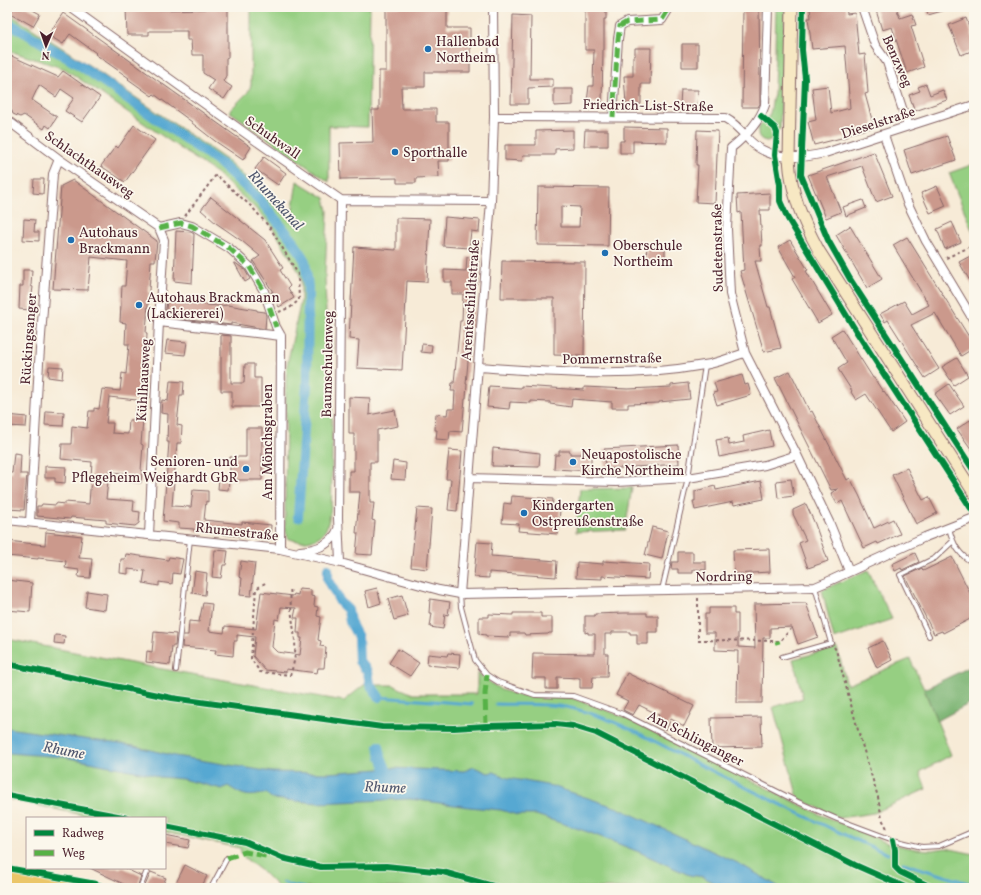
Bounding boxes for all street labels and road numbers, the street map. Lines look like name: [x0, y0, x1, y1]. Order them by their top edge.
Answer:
street label: Benzweg: [877, 33, 917, 91]
street label: Friedrich-List-Straße: [582, 96, 714, 117]
street label: Dieselstraße: [839, 102, 918, 144]
street label: Schuhwall: [241, 112, 304, 164]
street label: Schlachthausweg: [40, 127, 138, 203]
street label: Sudetenstraße: [708, 203, 729, 292]
street label: Arentsschildtstraße: [458, 238, 485, 362]
street label: Rückingsanger: [17, 293, 42, 386]
street label: Baumschulenweg: [318, 310, 339, 418]
street label: Kühlhausweg: [133, 338, 156, 422]
street label: Pommernstraße: [562, 349, 662, 370]
street label: Am Mönchsgraben: [259, 384, 278, 500]
street label: Rhumestraße: [194, 519, 280, 546]
street label: Nordring: [695, 568, 753, 587]
street label: Am Schlinganger: [644, 707, 747, 772]

